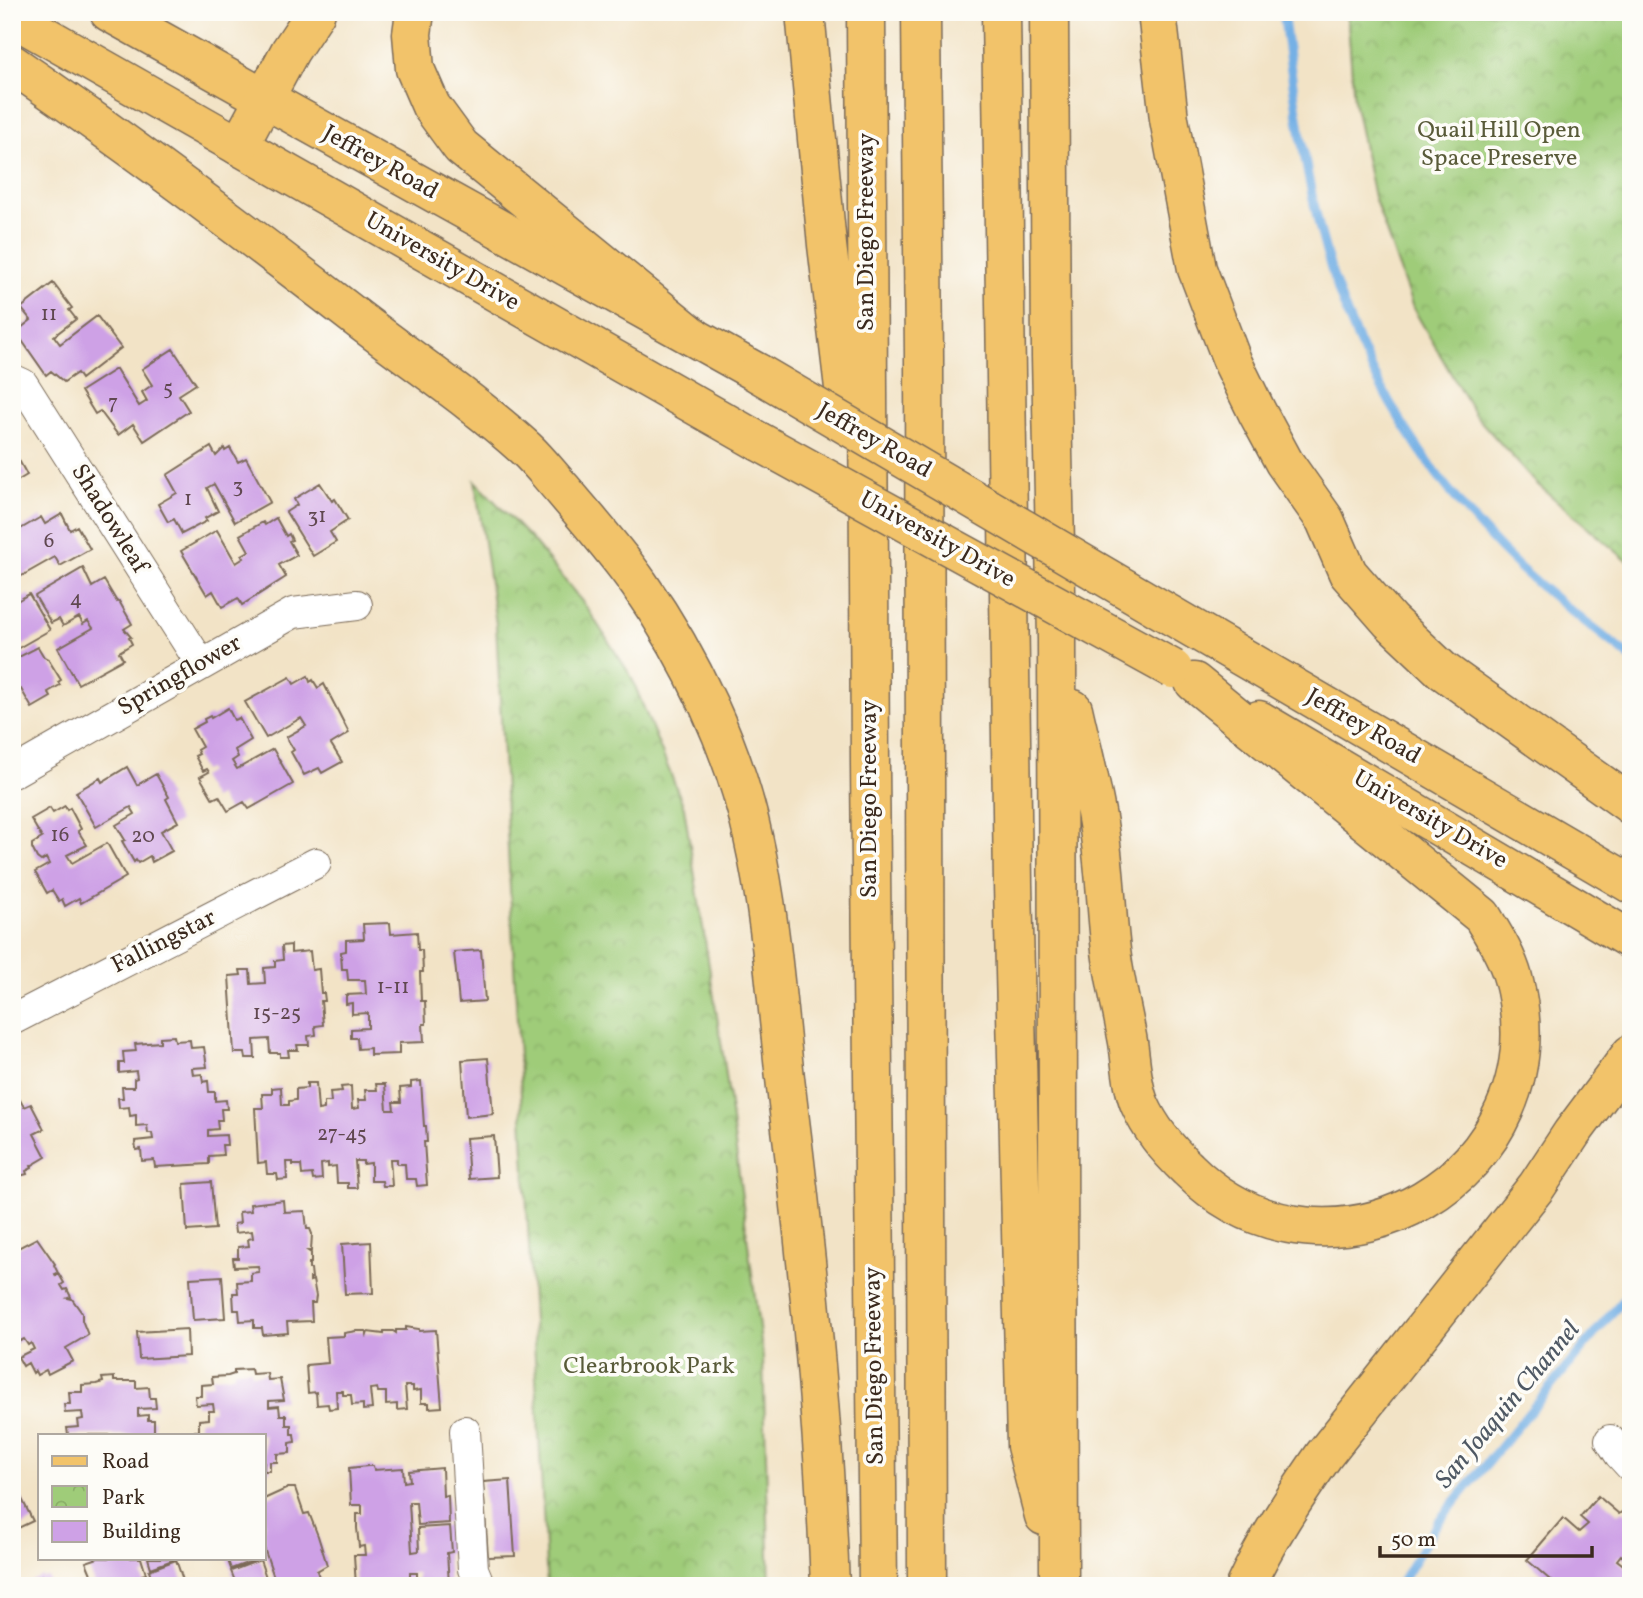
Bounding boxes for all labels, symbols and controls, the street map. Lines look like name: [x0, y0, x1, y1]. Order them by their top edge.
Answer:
park label: Quail Hill Open Space Preserve: [1417, 114, 1581, 176]
street label: Jeffrey Road: [316, 117, 444, 209]
street label: San Diego Freeway: [850, 133, 884, 331]
street label: University Drive: [358, 204, 526, 320]
house number: 11: [41, 300, 57, 329]
house number: 5: [163, 374, 173, 403]
house number: 7: [108, 389, 118, 418]
street label: Jeffrey Road: [810, 394, 938, 488]
street label: Shadowleaf: [62, 458, 157, 582]
house number: 3: [233, 472, 243, 501]
street label: University Drive: [853, 483, 1021, 597]
house number: 1: [184, 485, 192, 514]
house number: 31: [308, 502, 326, 531]
house number: 6: [44, 527, 54, 556]
house number: 4: [70, 585, 82, 614]
street label: Springflower: [112, 627, 248, 725]
street label: Jeffrey Road: [1299, 680, 1427, 774]
street label: San Diego Freeway: [853, 700, 887, 898]
street label: University Drive: [1346, 762, 1514, 878]
house number: 16: [51, 821, 69, 850]
house number: 20: [131, 822, 155, 851]
street label: Fallingstar: [106, 901, 222, 983]
house number: 1-11: [377, 973, 409, 1002]
house number: 15-25: [253, 999, 301, 1028]
house number: 27-45: [317, 1120, 367, 1149]
street label: San Diego Freeway: [856, 1267, 894, 1465]
water label: San Joaquin Channel: [1427, 1313, 1589, 1497]
park label: Clearbrook Park: [563, 1350, 735, 1384]
legend: [38, 1434, 266, 1560]
text: Road: [102, 1448, 149, 1477]
text: Park: [102, 1484, 145, 1513]
scale bar: [1380, 1514, 1592, 1558]
text: Building: [102, 1518, 181, 1547]
text: 50 m: [1391, 1526, 1436, 1555]

